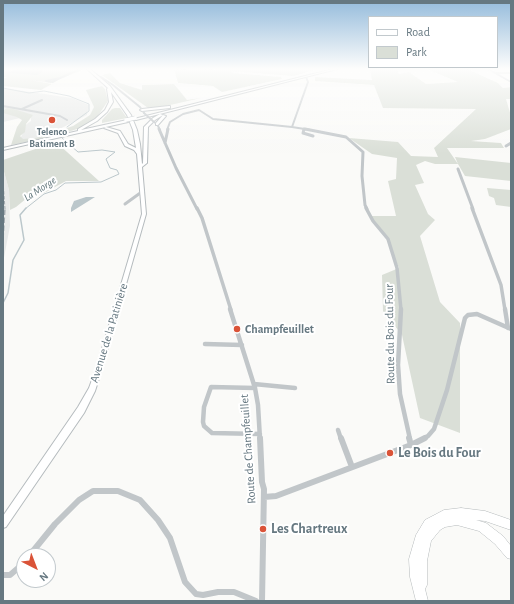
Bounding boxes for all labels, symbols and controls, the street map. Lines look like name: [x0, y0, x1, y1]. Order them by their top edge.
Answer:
legend: [368, 16, 498, 68]
text: Road: [406, 26, 430, 38]
text: Park: [406, 46, 427, 58]
marker: Telenco Batiment B: [47, 115, 57, 125]
place label: Telenco Batiment B: [29, 126, 75, 150]
water label: La Morge: [21, 174, 59, 204]
street label: Avenue de la Patinière: [87, 281, 131, 385]
street label: Route du Bois du Four: [382, 284, 398, 384]
place label: Champfeuillet: [245, 322, 314, 336]
marker: Champfeuillet: [232, 324, 242, 334]
street label: Route de Champfeuillet: [237, 394, 259, 504]
place label: Le Bois du Four: [398, 445, 481, 461]
marker: Le Bois du Four: [385, 448, 395, 458]
place label: Les Chartreux: [271, 521, 347, 537]
marker: Les Chartreux: [258, 524, 268, 534]
north arrow: [16, 548, 56, 588]
text: N: [37, 570, 50, 583]

